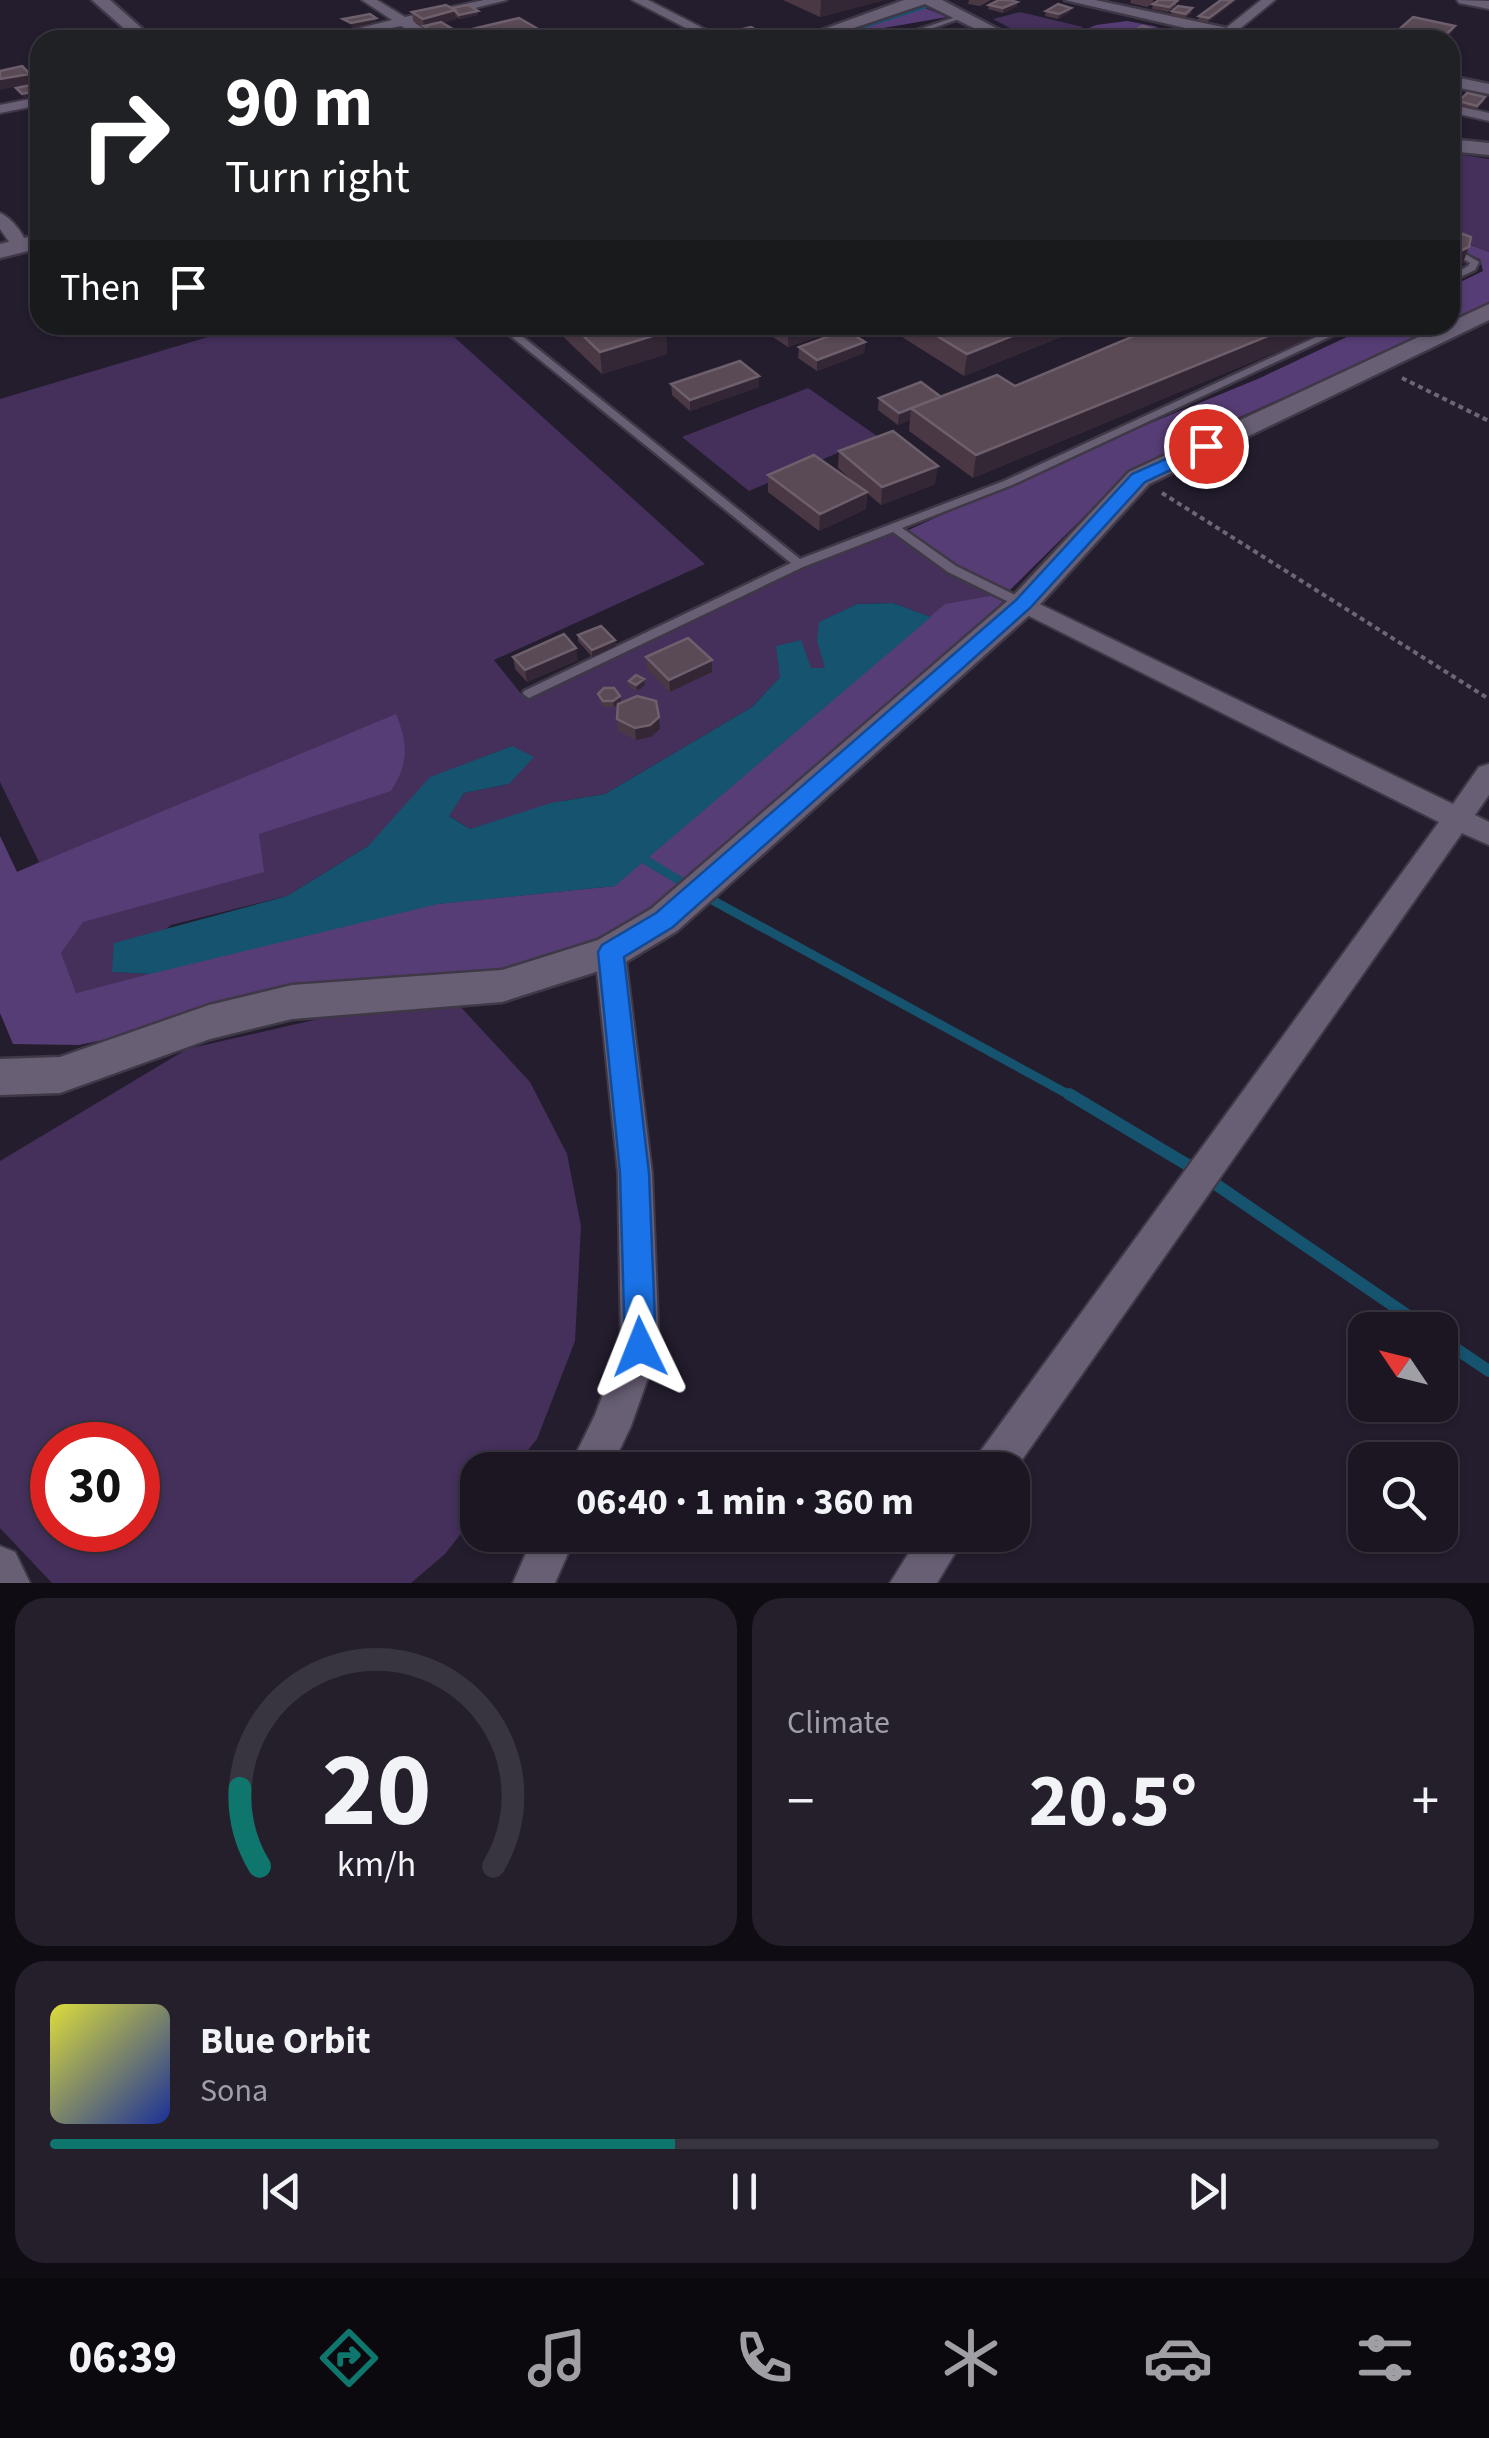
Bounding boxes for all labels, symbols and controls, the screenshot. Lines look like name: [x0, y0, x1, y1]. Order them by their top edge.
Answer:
text: 90 m: [225, 53, 373, 153]
icon: right: [60, 70, 190, 200]
text: Turn right: [225, 146, 410, 210]
icon: arrive: [161, 260, 216, 315]
text: Then: [60, 261, 141, 315]
pin: [1164, 404, 1249, 489]
icon: arrive: [1179, 419, 1234, 474]
position arrow: [588, 1295, 692, 1399]
north arrow: [1348, 1312, 1458, 1422]
map controls: [1348, 1312, 1458, 1552]
speed limit sign: 30: [30, 1422, 160, 1552]
button: search: [1348, 1442, 1458, 1552]
text: 06:40 · 1 min · 360 m: [576, 1475, 914, 1529]
text: Climate: [787, 1700, 890, 1746]
text: 20: [321, 1718, 431, 1866]
text: 20.5°: [1029, 1748, 1197, 1855]
text: −: [787, 1763, 814, 1841]
text: +: [1412, 1763, 1439, 1841]
text: km/h: [336, 1839, 416, 1890]
text: Blue Orbit: [200, 2014, 371, 2068]
text: Sona: [200, 2068, 268, 2114]
icon: previous: [254, 2164, 309, 2219]
icon: pause: [717, 2164, 772, 2219]
icon: next: [1180, 2164, 1235, 2219]
icon: directions: [314, 2323, 384, 2393]
icon: music: [522, 2323, 592, 2393]
icon: phone: [729, 2323, 799, 2393]
icon: climate: [936, 2323, 1006, 2393]
icon: car: [1143, 2323, 1213, 2393]
icon: filters: [1350, 2323, 1420, 2393]
text: 06:39: [69, 2326, 177, 2390]

